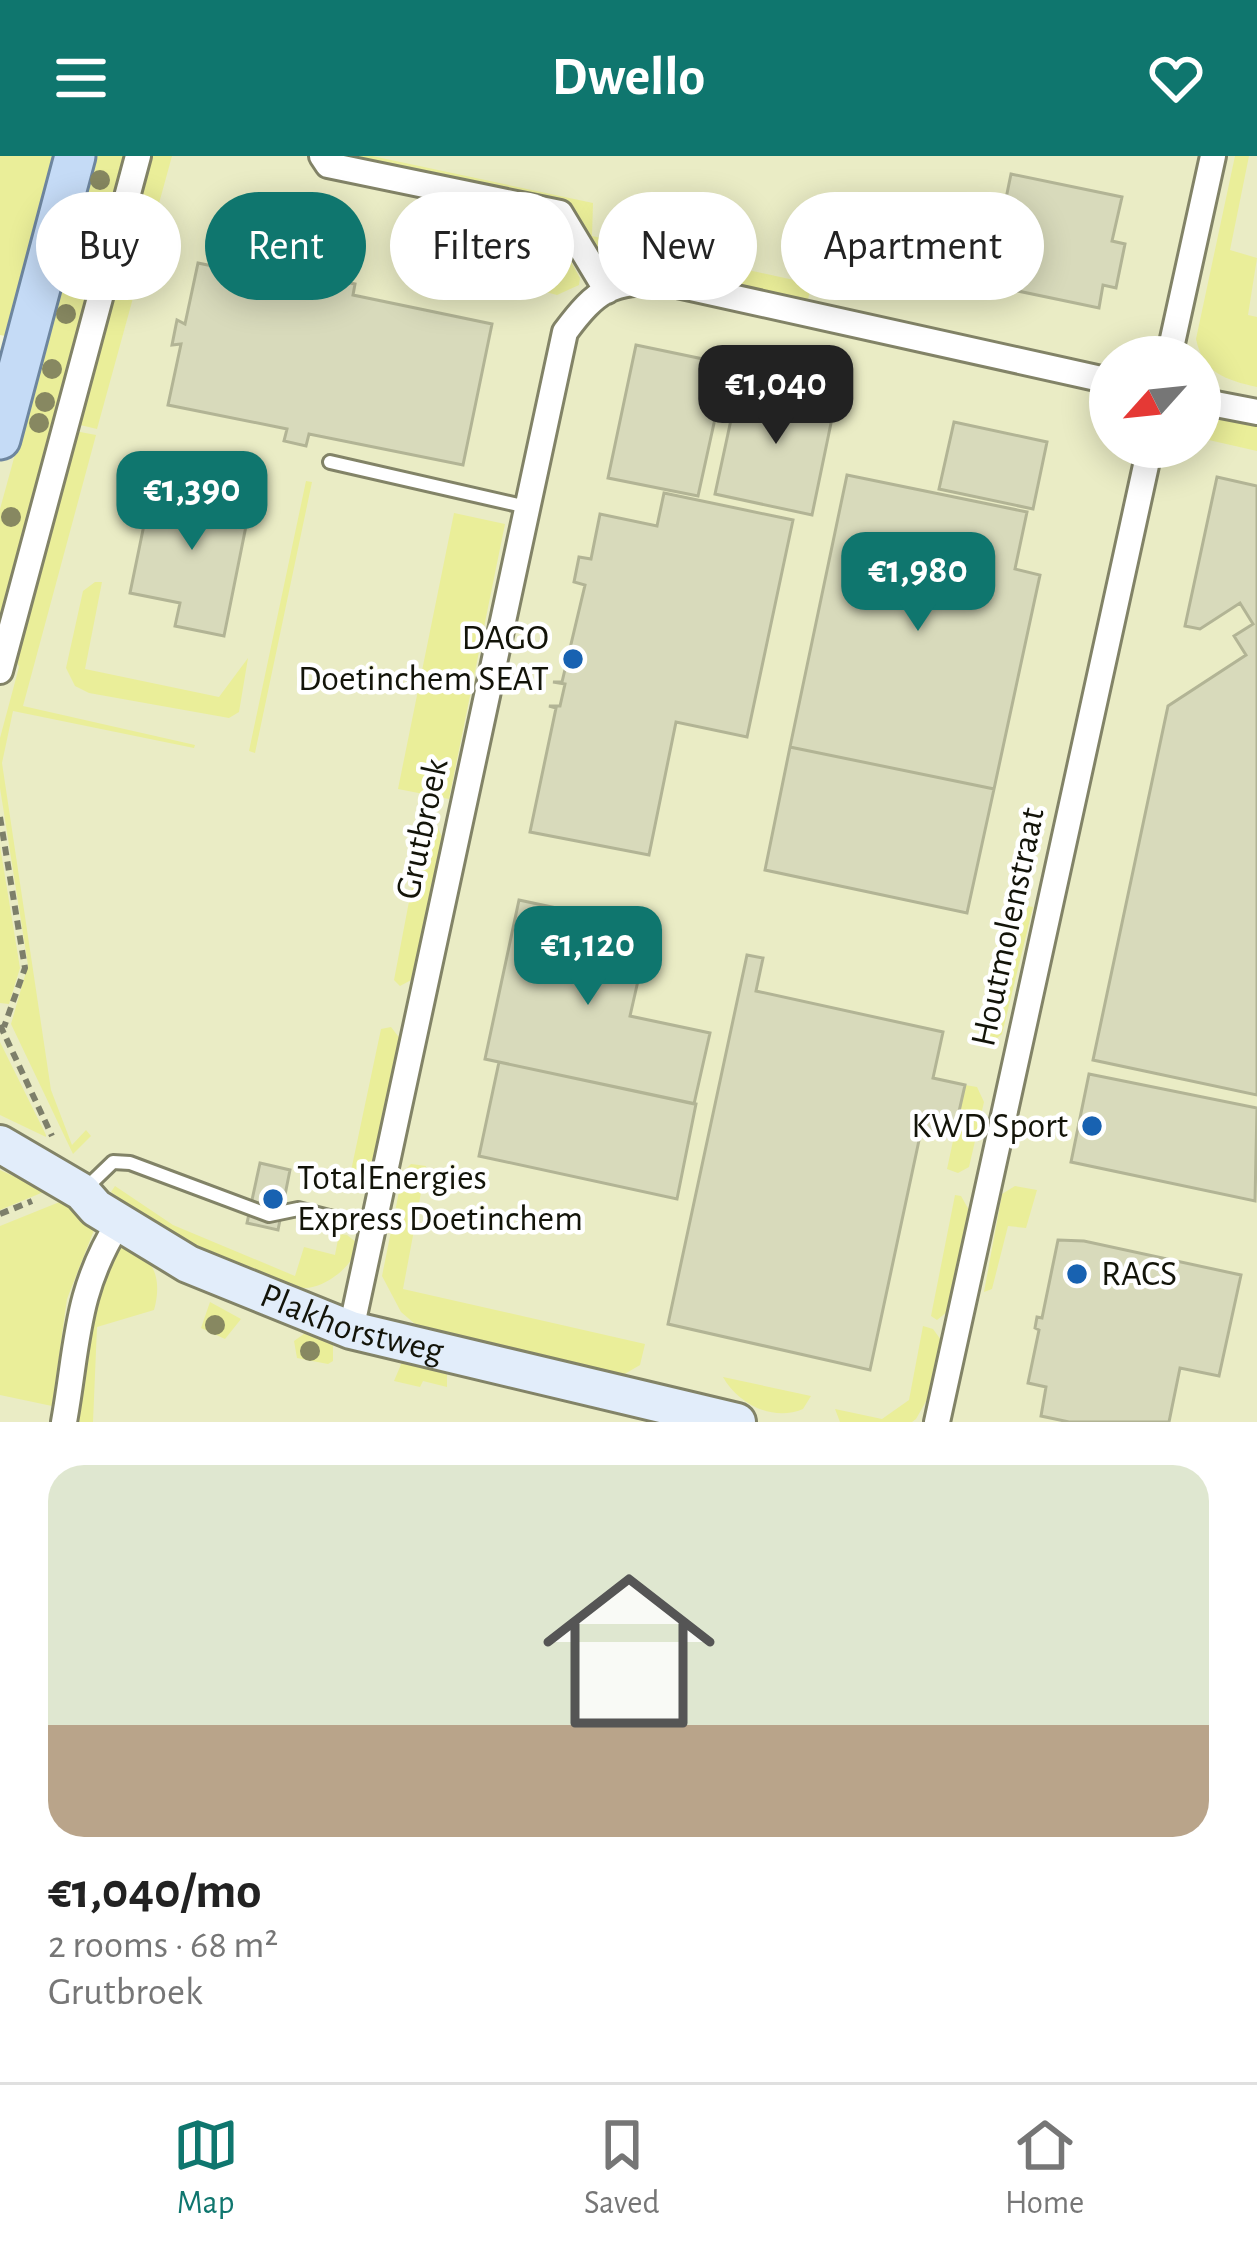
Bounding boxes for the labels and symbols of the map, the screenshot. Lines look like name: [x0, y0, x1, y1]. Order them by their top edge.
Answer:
north arrow: [1089, 336, 1221, 468]
pin: €1,040: [678, 345, 874, 447]
pin: €1,390: [94, 451, 290, 553]
pin: €1,980: [820, 532, 1016, 634]
place label: DAGO Doetinchem SEAT: [298, 620, 549, 697]
marker: DAGO Doetinchem SEAT: [560, 646, 586, 672]
street label: Grutbroek: [390, 755, 455, 903]
street label: Houtmolenstraat: [965, 804, 1051, 1049]
pin: €1,120: [490, 906, 686, 1008]
place label: KWD Sport: [911, 1108, 1069, 1144]
marker: KWD Sport: [1079, 1113, 1105, 1139]
place label: TotalEnergies Express Doetinchem: [297, 1160, 583, 1237]
marker: TotalEnergies Express Doetinchem: [260, 1186, 286, 1212]
place label: RACS: [1101, 1256, 1177, 1292]
marker: RACS: [1064, 1261, 1090, 1287]
street label: Plakhorstweg: [255, 1277, 448, 1370]

